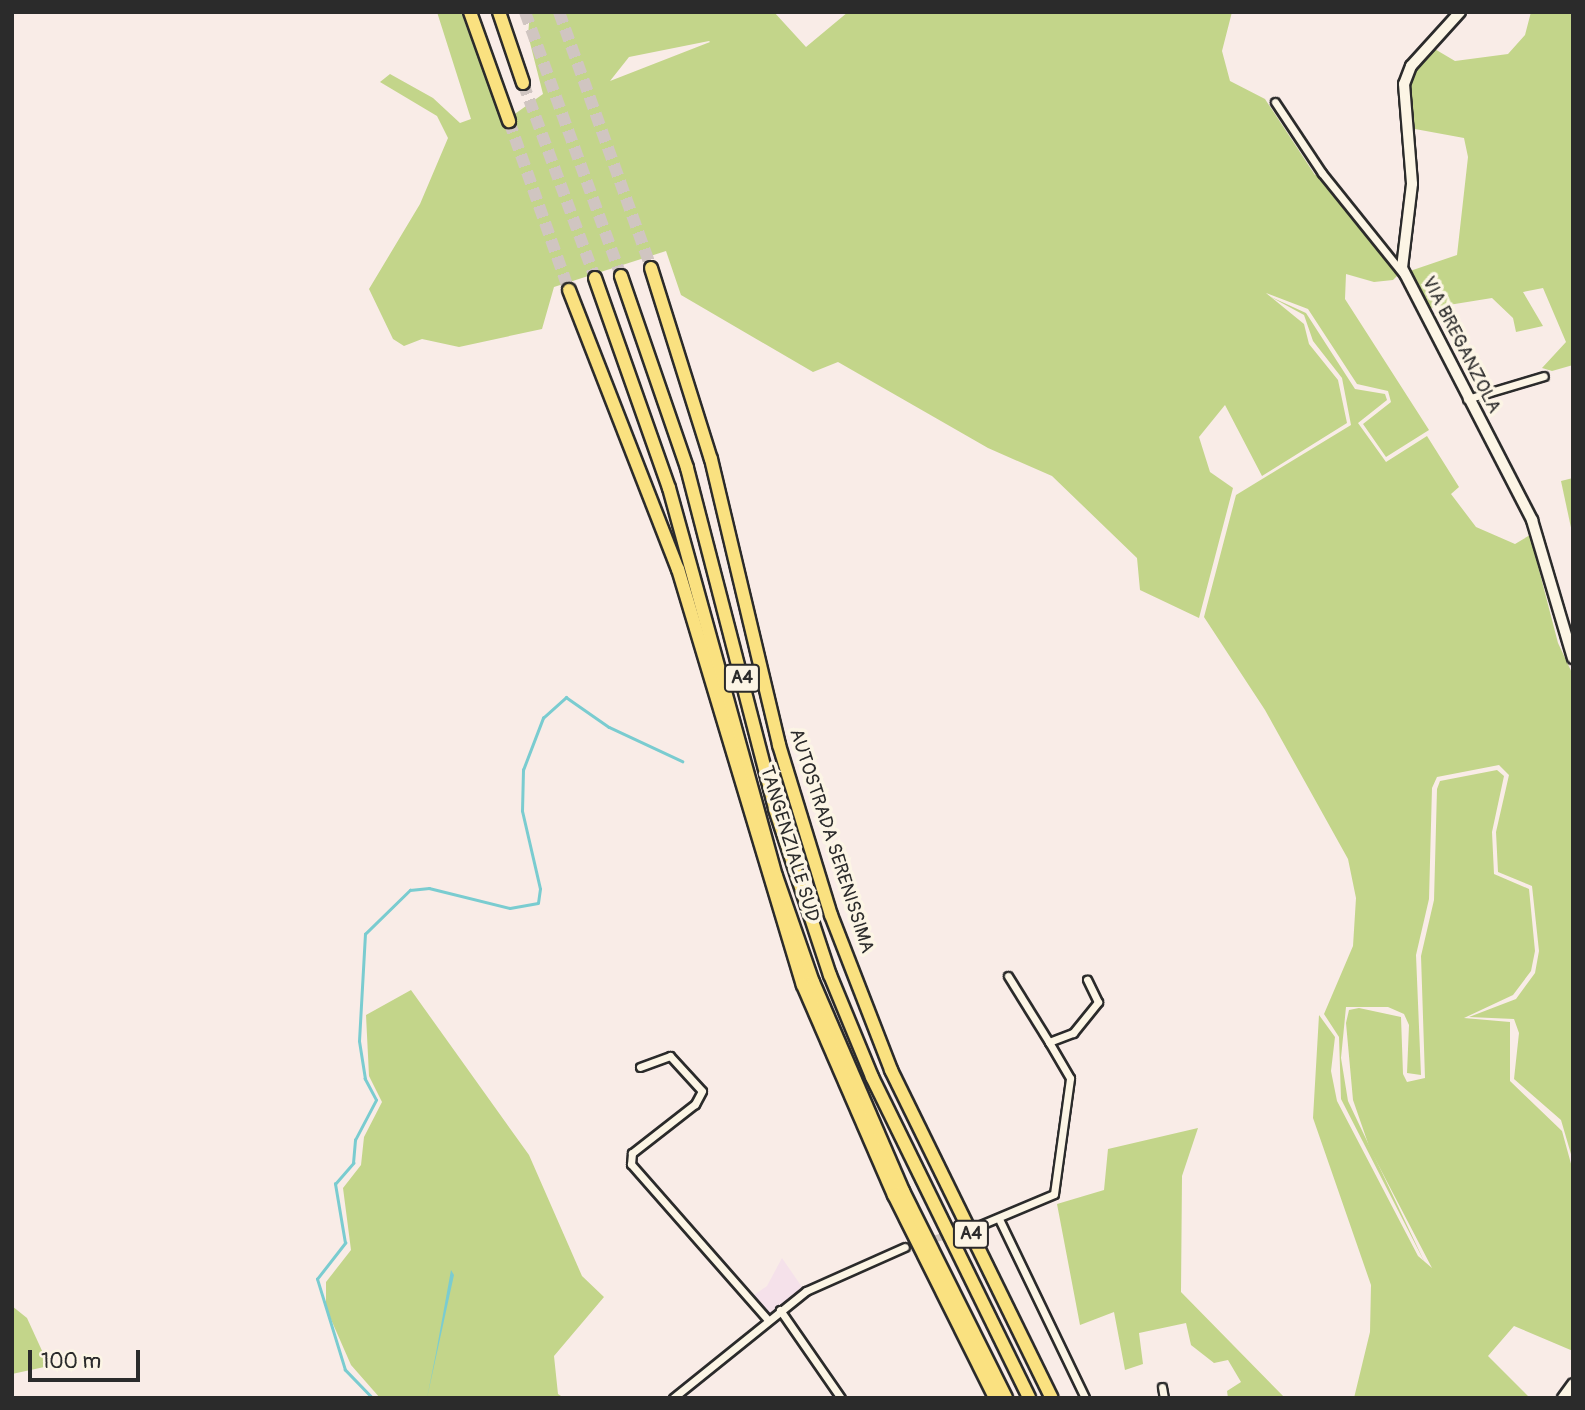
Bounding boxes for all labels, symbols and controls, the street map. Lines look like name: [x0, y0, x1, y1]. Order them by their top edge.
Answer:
street label: VIA BREGANZOLA: [1417, 273, 1505, 417]
road number: A4: [723, 664, 761, 692]
street label: AUTOSTRADA SERENISSIMA: [784, 726, 878, 956]
street label: TANGENZIALE SUD: [754, 763, 824, 925]
road number: A4: [952, 1219, 990, 1248]
scale bar: [32, 1336, 144, 1380]
text: 100 m: [41, 1348, 101, 1375]

